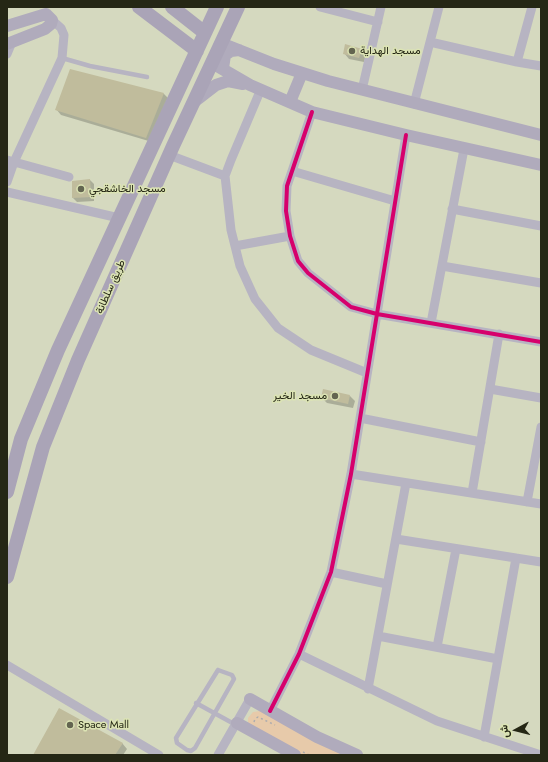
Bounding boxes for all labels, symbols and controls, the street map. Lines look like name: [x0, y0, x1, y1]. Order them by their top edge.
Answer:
place label: مسجد الهداية: [360, 44, 421, 58]
marker: مسجد الهداية: [347, 46, 357, 56]
place label: مسجد الخاشقجي: [89, 182, 166, 196]
marker: مسجد الخاشقجي: [76, 184, 86, 194]
street label: طريق سلطانة: [93, 258, 129, 316]
place label: مسجد الخير: [273, 389, 327, 403]
marker: مسجد الخير: [330, 391, 340, 401]
north arrow: [496, 710, 536, 750]
place label: Space Mall: [78, 718, 129, 732]
marker: Space Mall: [65, 720, 75, 730]
text: ش: [495, 724, 513, 739]

